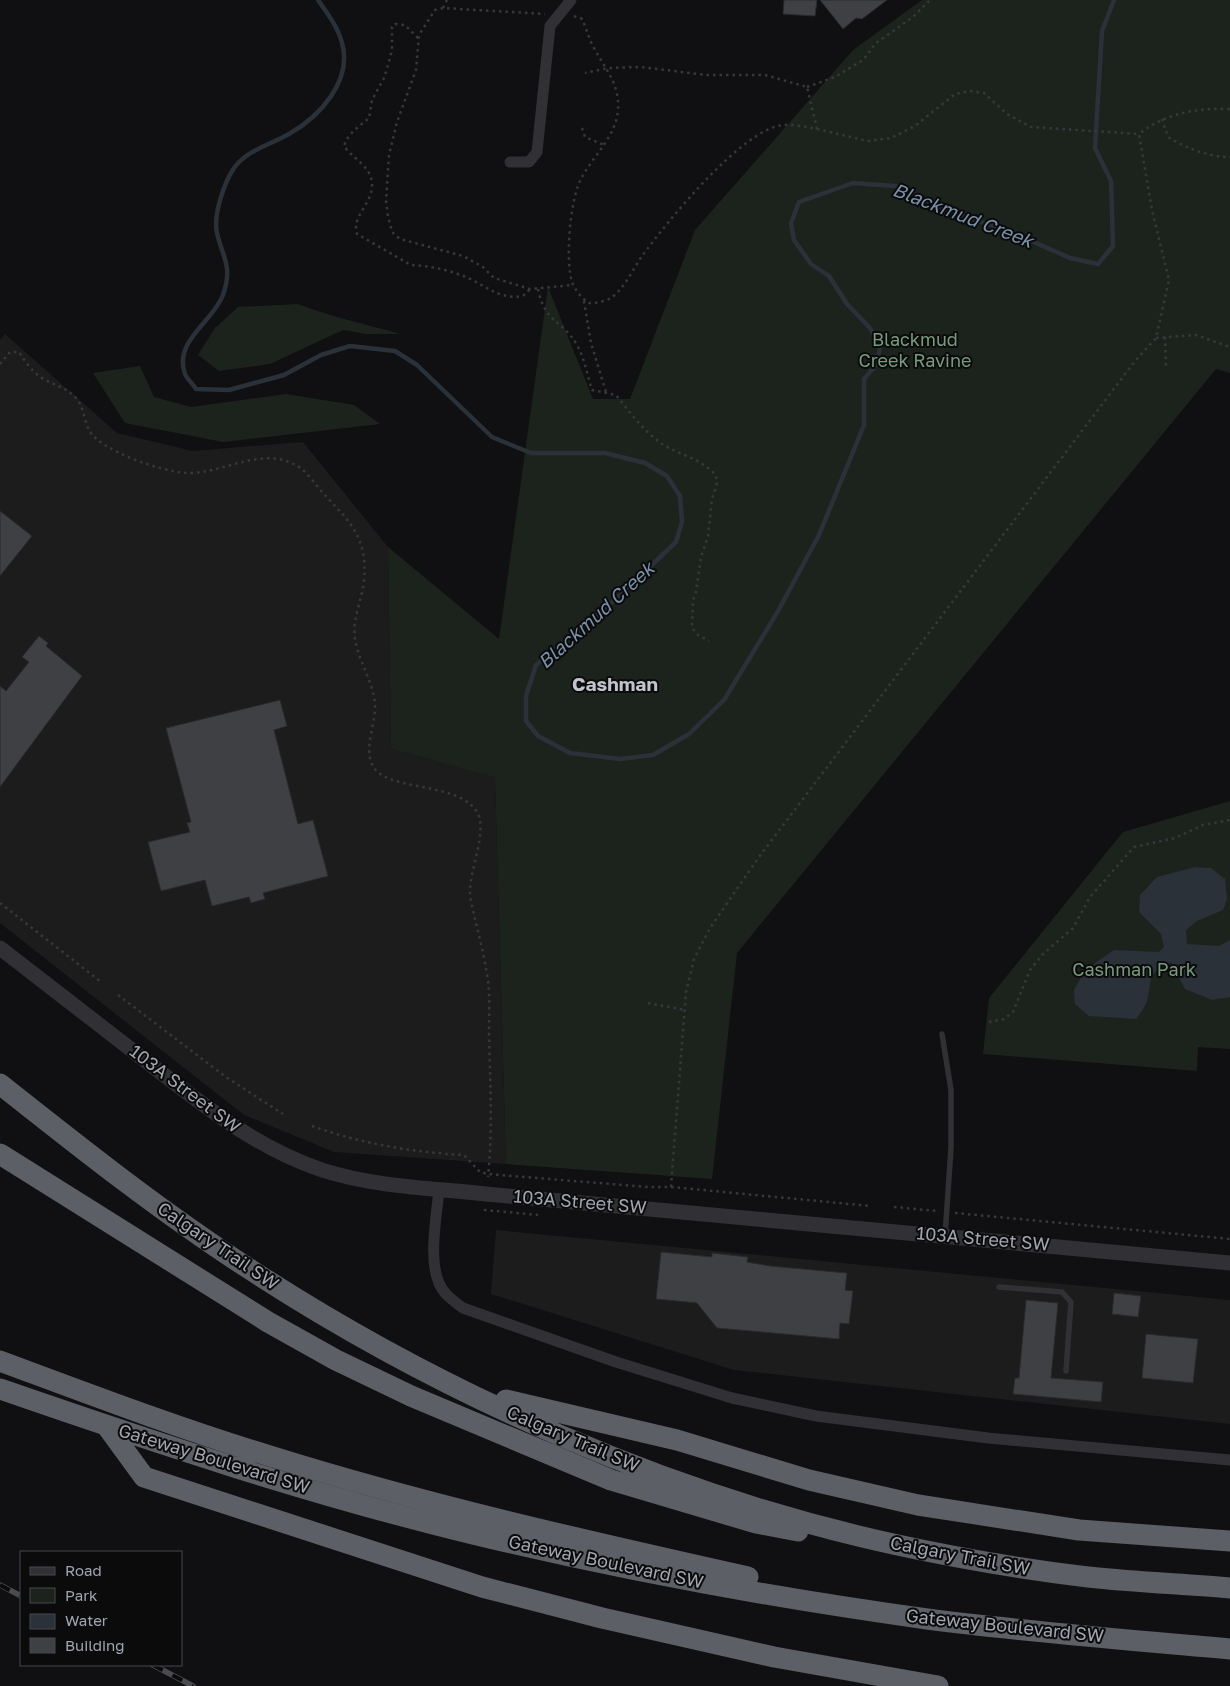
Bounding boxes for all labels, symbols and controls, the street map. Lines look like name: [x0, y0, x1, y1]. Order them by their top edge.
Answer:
water label: Blackmud Creek: [890, 177, 1039, 253]
park label: Blackmud Creek Ravine: [859, 328, 971, 371]
water label: Blackmud Creek: [533, 555, 660, 673]
district label: Cashman: [572, 672, 658, 695]
park label: Cashman Park: [1072, 958, 1196, 980]
street label: 103A Street SW: [126, 1039, 245, 1137]
street label: 103A Street SW: [513, 1184, 647, 1218]
street label: Calgary Trail SW: [154, 1196, 283, 1294]
street label: 103A Street SW: [916, 1221, 1050, 1255]
street label: Calgary Trail SW: [504, 1400, 643, 1476]
street label: Gateway Boulevard SW: [116, 1418, 313, 1498]
street label: Gateway Boulevard SW: [507, 1530, 706, 1592]
street label: Calgary Trail SW: [889, 1531, 1032, 1579]
legend: [20, 1551, 182, 1666]
text: Road: [65, 1561, 102, 1579]
text: Park: [65, 1586, 98, 1604]
street label: Gateway Boulevard SW: [905, 1604, 1105, 1646]
text: Water: [65, 1611, 108, 1629]
text: Building: [65, 1636, 125, 1654]

